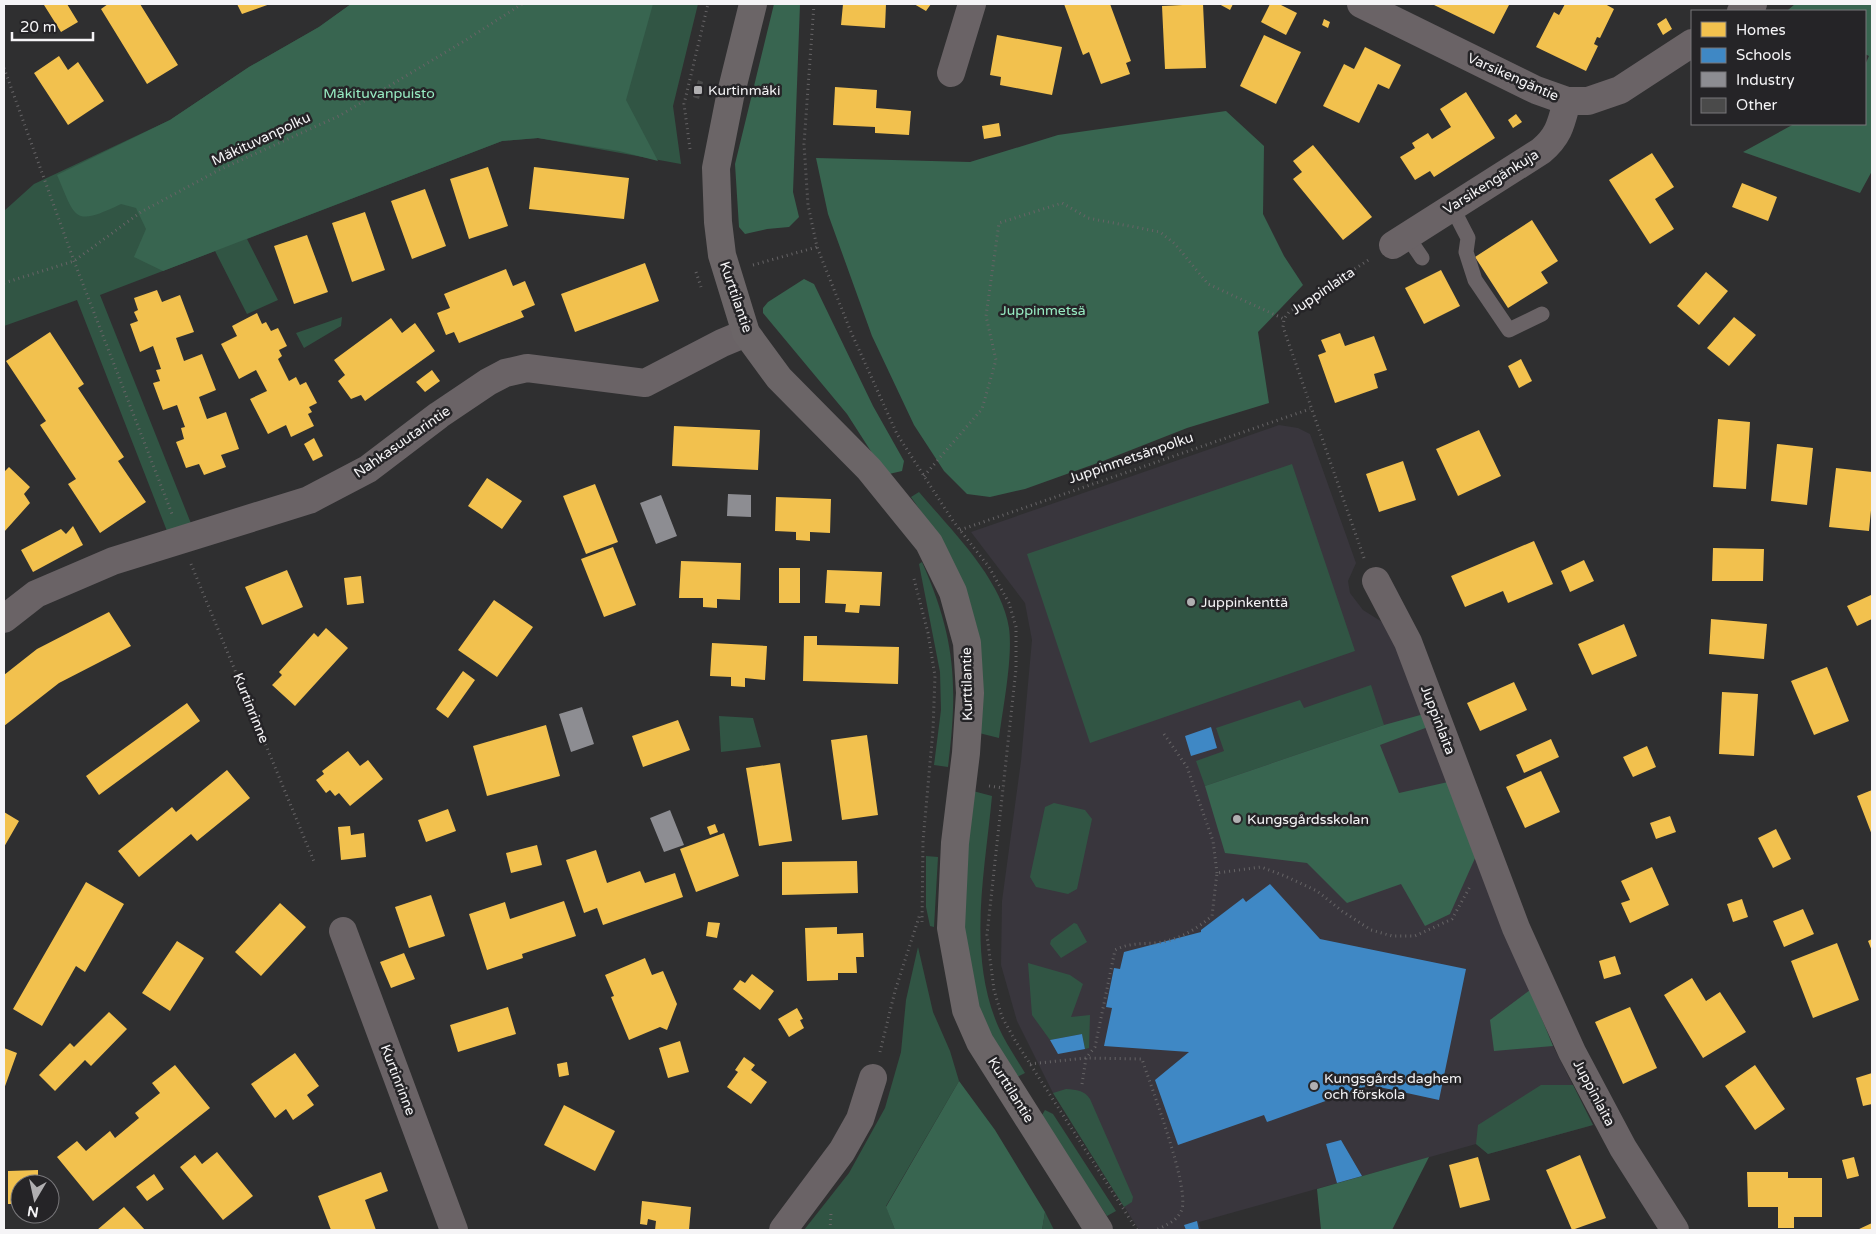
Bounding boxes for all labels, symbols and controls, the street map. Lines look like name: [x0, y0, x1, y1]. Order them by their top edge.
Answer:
scale bar: [12, 10, 94, 42]
legend: [1691, 10, 1866, 125]
text: 20 m: [20, 18, 57, 36]
text: Homes: [1736, 21, 1786, 39]
text: Schools: [1736, 46, 1792, 64]
street label: Varsikengäntie: [1465, 49, 1561, 105]
text: Industry: [1736, 71, 1795, 89]
place label: Kurtinmäki: [708, 82, 780, 99]
marker: Kurtinmäki: [692, 84, 704, 96]
park label: Mäkituvanpuisto: [323, 85, 435, 102]
text: Other: [1736, 96, 1778, 114]
street label: Mäkituvanpolku: [209, 109, 313, 169]
street label: Varsikengänkuja: [1440, 146, 1542, 218]
street label: Kurttilantie: [716, 259, 756, 335]
street label: Juppinlaita: [1288, 264, 1358, 318]
park label: Juppinmetsä: [1000, 302, 1086, 319]
street label: Nahkasuutarintie: [350, 402, 454, 482]
street label: Juppinmetsänpolku: [1066, 429, 1196, 487]
place label: Juppinkenttä: [1201, 594, 1288, 611]
marker: Juppinkenttä: [1185, 596, 1197, 608]
street label: Kurttilantie: [958, 647, 976, 721]
street label: Kurtinrinne: [229, 670, 273, 746]
street label: Juppinlaita: [1417, 683, 1459, 757]
place label: Kungsgårdsskolan: [1247, 811, 1369, 828]
marker: Kungsgårdsskolan: [1231, 813, 1243, 825]
street label: Kurtinrinne: [377, 1042, 419, 1118]
street label: Kurttilantie: [984, 1054, 1038, 1126]
street label: Juppinlaita: [1569, 1057, 1619, 1129]
place label: Kungsgårds daghem och förskola: [1324, 1070, 1462, 1103]
marker: Kungsgårds daghem och förskola: [1308, 1080, 1320, 1092]
north arrow: [10, 1174, 60, 1224]
text: N: [26, 1202, 40, 1221]

